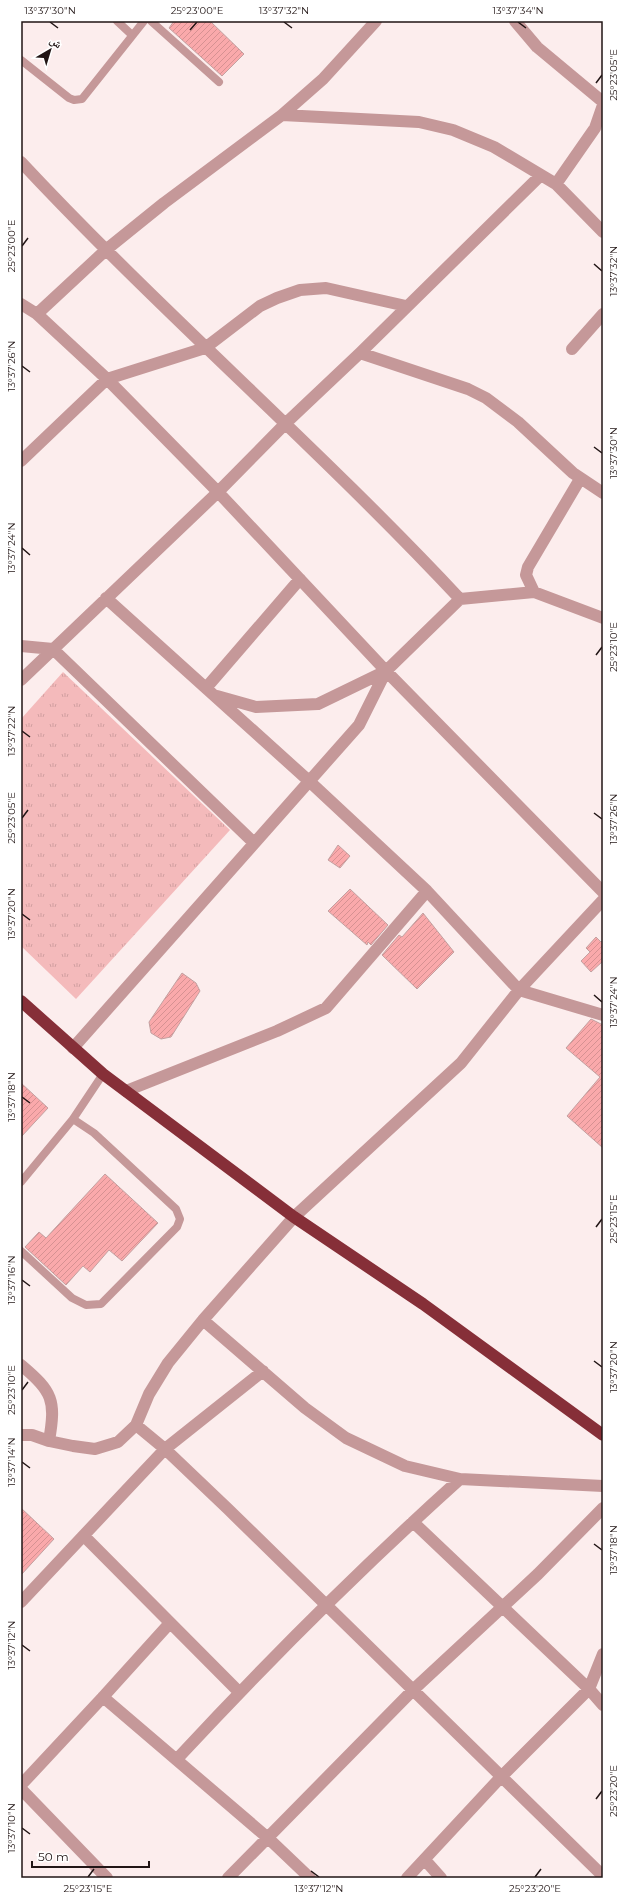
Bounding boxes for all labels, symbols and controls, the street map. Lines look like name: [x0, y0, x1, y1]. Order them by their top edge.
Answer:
text: 13°37'30"N: [24, 4, 76, 17]
text: 25°23'00"E: [171, 4, 224, 17]
text: 13°37'32"N: [259, 4, 309, 17]
text: 13°37'34"N: [492, 4, 544, 17]
north arrow: [30, 30, 70, 70]
text: ش: [47, 33, 65, 52]
text: 25°23'05"E: [607, 49, 620, 101]
text: 25°23'00"E: [5, 219, 18, 272]
text: 13°37'32"N: [607, 246, 620, 296]
text: 13°37'26"N: [5, 341, 18, 391]
text: 13°37'30"N: [607, 427, 620, 479]
text: 13°37'24"N: [5, 522, 18, 574]
text: 25°23'10"E: [607, 622, 620, 672]
text: 13°37'22"N: [5, 706, 18, 756]
text: 25°23'05"E: [5, 792, 18, 844]
text: 13°37'26"N: [607, 794, 620, 844]
text: 13°37'20"N: [5, 888, 18, 940]
text: 13°37'24"N: [607, 976, 620, 1028]
text: 13°37'18"N: [5, 1072, 18, 1122]
text: 25°23'15"E: [607, 1194, 620, 1244]
text: 13°37'16"N: [5, 1255, 18, 1305]
text: 13°37'20"N: [607, 1341, 620, 1393]
text: 25°23'10"E: [5, 1365, 18, 1415]
text: 13°37'14"N: [5, 1437, 18, 1487]
text: 13°37'18"N: [607, 1525, 620, 1575]
text: 13°37'12"N: [5, 1621, 18, 1669]
text: 25°23'20"E: [607, 1765, 620, 1817]
text: 13°37'10"N: [5, 1803, 18, 1853]
scale bar: [32, 1843, 149, 1869]
text: 50 m: [38, 1849, 69, 1864]
text: 25°23'15"E: [63, 1882, 113, 1895]
text: 13°37'12"N: [295, 1882, 343, 1895]
text: 25°23'20"E: [509, 1882, 561, 1895]

